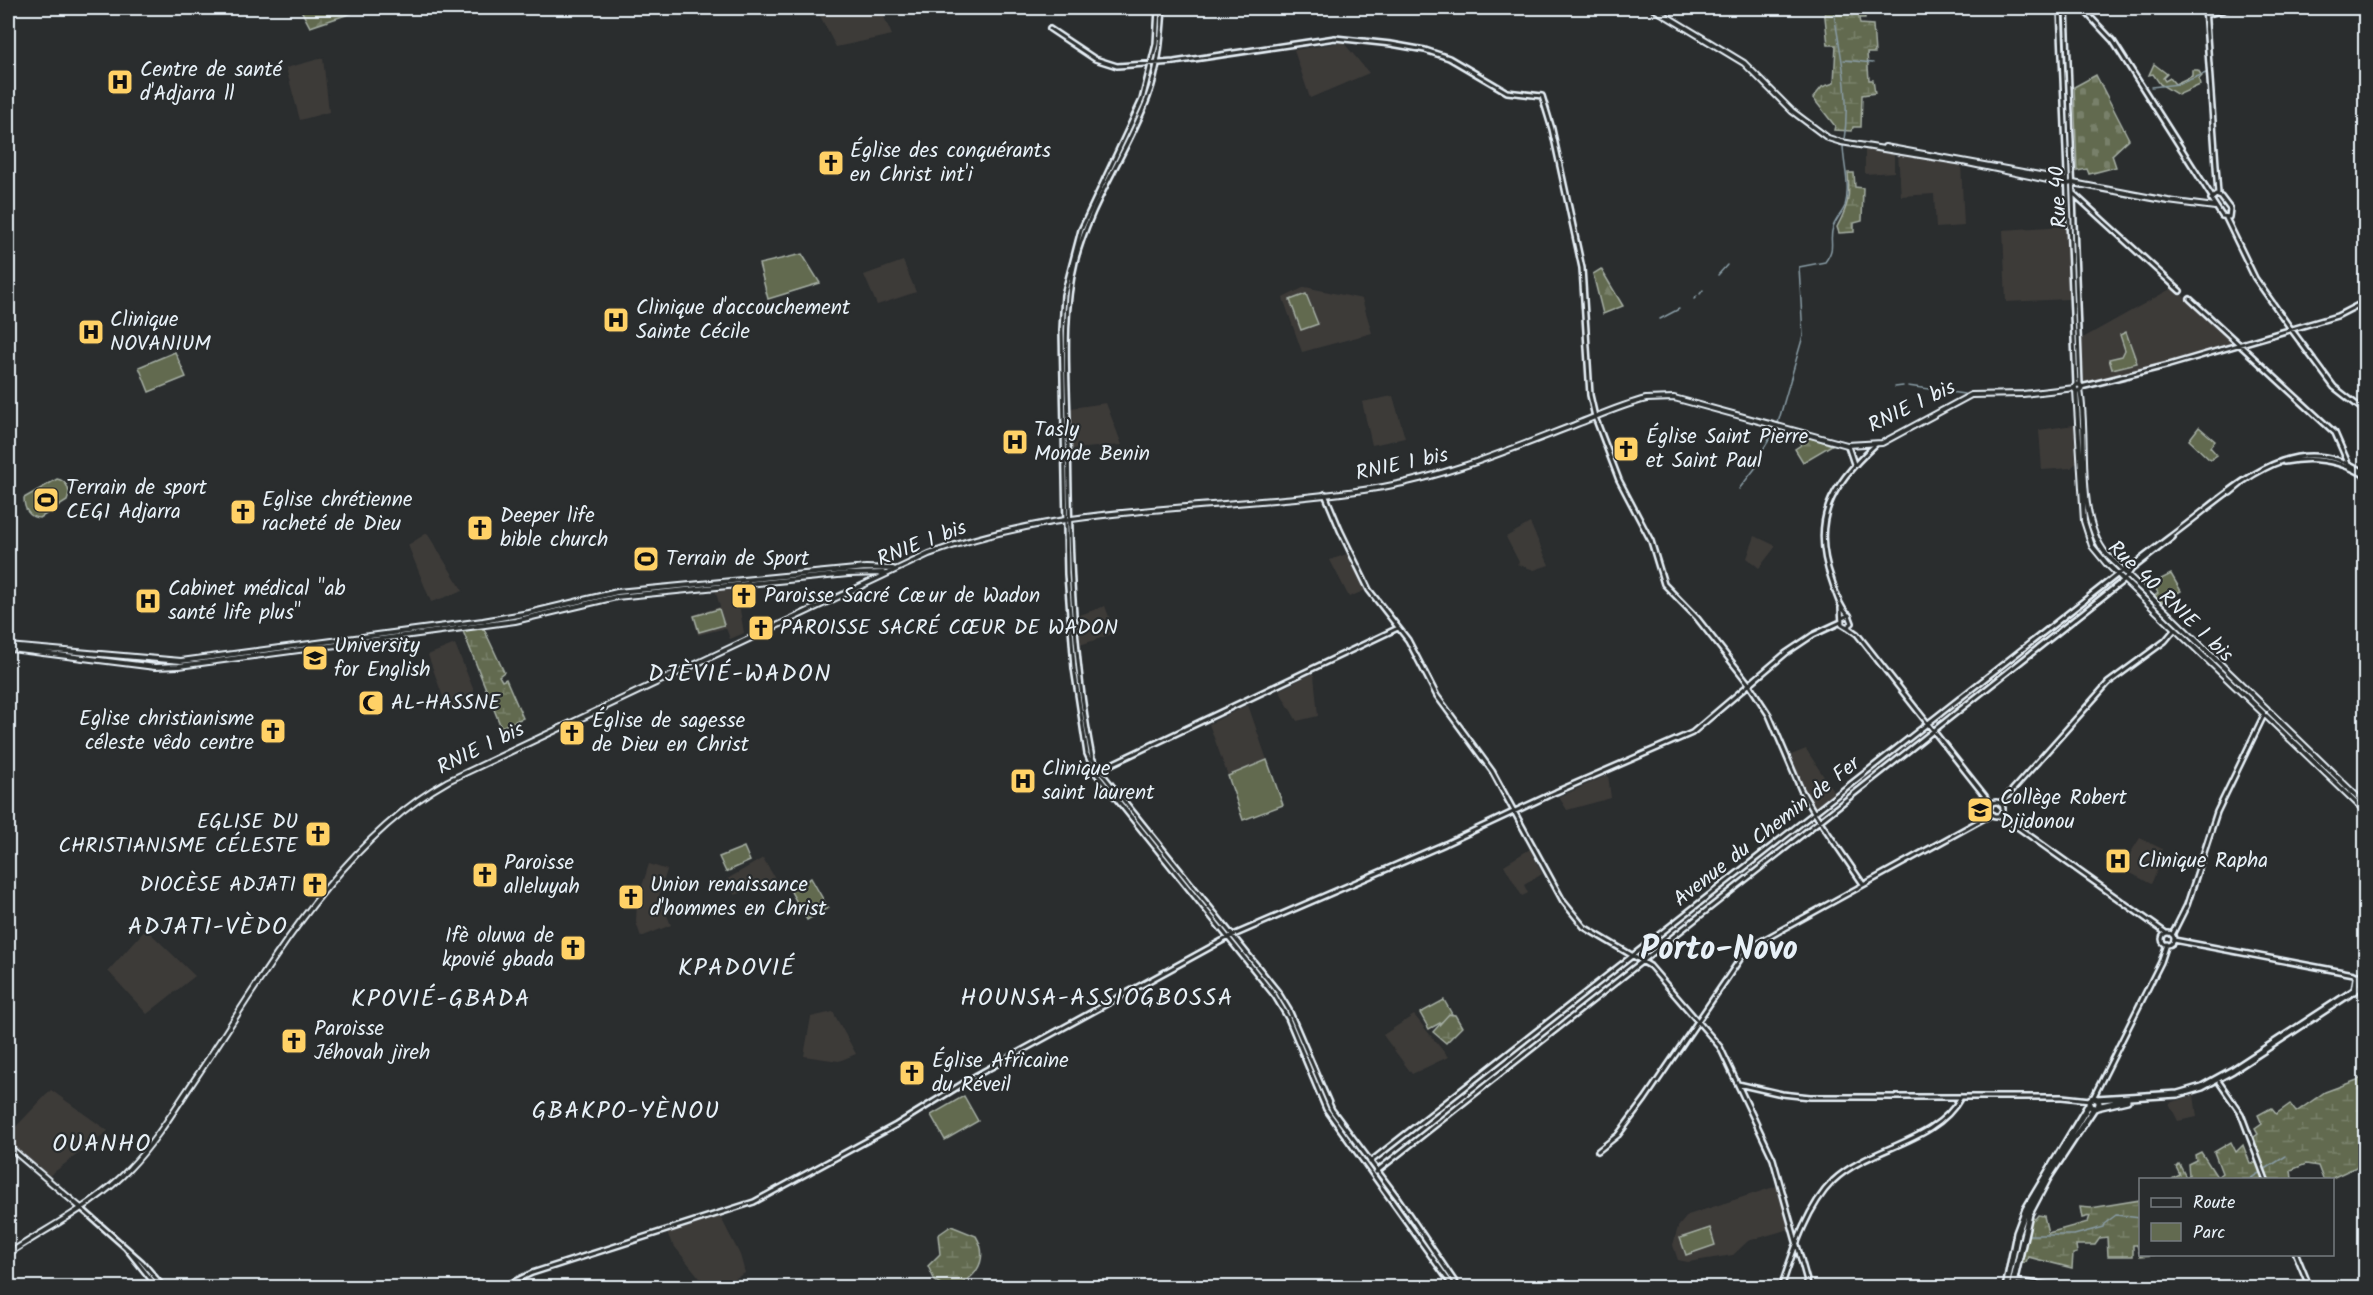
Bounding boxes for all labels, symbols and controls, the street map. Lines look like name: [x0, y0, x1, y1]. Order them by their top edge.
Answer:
place label: Centre de santé d'Adjarra ll: [140, 54, 283, 111]
hospital icon: Centre de santé d'Adjarra ll: [105, 67, 135, 97]
place label: Église des conquérants en Christ int'i: [850, 135, 1051, 192]
church icon: Église des conquérants en Christ int'i: [816, 148, 846, 178]
street label: Rue 40: [2041, 165, 2077, 229]
place label: Clinique d'accouchement Sainte Cécile: [636, 292, 851, 349]
place label: Clinique NOVANIUM: [110, 304, 211, 361]
hospital icon: Clinique d'accouchement Sainte Cécile: [601, 305, 631, 335]
hospital icon: Clinique NOVANIUM: [76, 317, 106, 347]
street label: RNIE 1 bis: [1863, 372, 1961, 442]
place label: Tasly Monde Benin: [1034, 414, 1150, 471]
place label: Église Saint Pierre et Saint Paul: [1646, 421, 1809, 478]
hospital icon: Tasly Monde Benin: [1000, 427, 1030, 457]
church icon: Église Saint Pierre et Saint Paul: [1611, 434, 1641, 464]
street label: RNIE 1 bis: [1353, 439, 1451, 491]
place label: Terrain de sport CEG1 Adjarra: [66, 472, 208, 529]
place label: Eglise chrétienne racheté de Dieu: [262, 484, 413, 541]
sports icon: Terrain de sport CEG1 Adjarra: [31, 485, 61, 515]
church icon: Eglise chrétienne racheté de Dieu: [228, 497, 258, 527]
place label: Deeper life bible church: [500, 500, 608, 557]
street label: RNIE 1 bis: [872, 512, 972, 576]
church icon: Deeper life bible church: [465, 513, 495, 543]
street label: Rue 40 RNIE 1 bis: [2099, 533, 2241, 671]
place label: Terrain de Sport: [666, 543, 810, 576]
sports icon: Terrain de Sport: [631, 544, 661, 574]
place label: Cabinet médical "ab santé life plus": [168, 573, 346, 630]
place label: Paroisse Sacré Cœur de Wadon: [764, 580, 1040, 613]
church icon: Paroisse Sacré Cœur de Wadon: [729, 581, 759, 611]
hospital icon: Cabinet médical "ab santé life plus": [133, 586, 163, 616]
place label: PAROISSE SACRÉ CŒUR DE WADON: [780, 612, 1118, 645]
church icon: PAROISSE SACRÉ CŒUR DE WADON: [746, 613, 776, 643]
place label: University for English: [334, 630, 431, 687]
school or university icon: University for English: [300, 643, 330, 673]
district label: DJÈVIÉ-WADON: [648, 655, 832, 694]
place label: AL-HASSNE: [391, 687, 501, 720]
mosque icon: AL-HASSNE: [356, 688, 386, 718]
place label: Eglise christianisme céleste vêdo centre: [79, 703, 255, 760]
place label: Église de sagesse de Dieu en Christ: [592, 705, 750, 762]
street label: RNIE 1 bis: [432, 714, 530, 784]
church icon: Eglise christianisme céleste vêdo centre: [258, 716, 288, 746]
church icon: Église de sagesse de Dieu en Christ: [557, 718, 587, 748]
street label: Avenue du Chemin de Fer: [1666, 748, 1868, 916]
place label: Clinique saint laurent: [1042, 753, 1155, 810]
hospital icon: Clinique saint laurent: [1008, 766, 1038, 796]
place label: Collège Robert Djidonou: [2000, 782, 2128, 839]
school or university icon: Collège Robert Djidonou: [1965, 795, 1995, 825]
place label: EGLISE DU CHRISTIANISME CÉLESTE: [58, 806, 299, 863]
church icon: EGLISE DU CHRISTIANISME CÉLESTE: [303, 819, 333, 849]
place label: Clinique Rapha: [2138, 845, 2268, 878]
hospital icon: Clinique Rapha: [2103, 846, 2133, 876]
place label: Paroisse alleluyah: [504, 847, 580, 904]
church icon: Paroisse alleluyah: [470, 860, 500, 890]
place label: DIOCÈSE ADJATI: [140, 869, 296, 902]
place label: Union renaissance d'hommes en Christ: [650, 869, 827, 926]
church icon: DIOCÈSE ADJATI: [300, 870, 330, 900]
church icon: Union renaissance d'hommes en Christ: [616, 882, 646, 912]
district label: ADJATI-VÈDO: [128, 908, 288, 947]
place label: Ifè oluwa de kpovié gbada: [442, 920, 555, 977]
district label: Porto-Novo: [1640, 924, 1798, 977]
church icon: Ifè oluwa de kpovié gbada: [558, 933, 588, 963]
district label: KPADOVIÉ: [678, 949, 796, 988]
district label: HOUNSA-ASSIOGBOSSA: [960, 979, 1234, 1018]
district label: KPOVIÉ-GBADA: [351, 980, 531, 1019]
place label: Paroisse Jéhovah jireh: [314, 1013, 430, 1070]
church icon: Paroisse Jéhovah jireh: [279, 1026, 309, 1056]
place label: Église Africaine du Réveil: [932, 1045, 1069, 1102]
church icon: Église Africaine du Réveil: [897, 1058, 927, 1088]
district label: GBAKPO-YÈNOU: [532, 1092, 720, 1131]
district label: OUANHO: [52, 1125, 152, 1164]
legend: [2139, 1178, 2334, 1256]
text: Route: [2193, 1189, 2235, 1218]
text: Parc: [2193, 1219, 2225, 1248]

